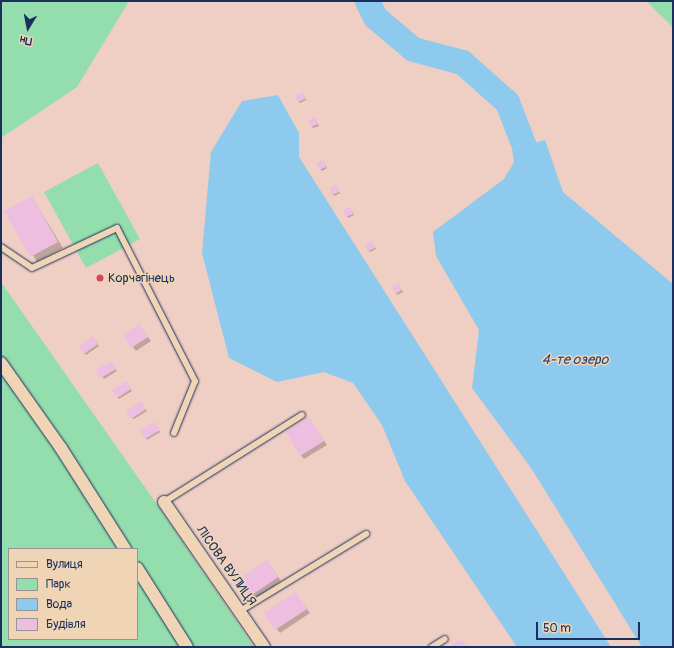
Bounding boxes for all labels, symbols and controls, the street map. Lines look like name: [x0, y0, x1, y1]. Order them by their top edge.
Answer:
north arrow: [8, 8, 48, 48]
text: Пн: [19, 33, 33, 48]
place label: Корчагінець: [108, 270, 175, 286]
marker: Корчагінець: [95, 273, 105, 283]
water label: 4-те озеро: [542, 352, 608, 368]
street label: ЛІСОВА ВУЛИЦЯ: [193, 523, 259, 609]
legend: [8, 548, 138, 640]
text: Вулиця: [46, 557, 83, 572]
text: Парк: [46, 577, 71, 592]
text: Вода: [46, 597, 72, 612]
scale bar: [538, 614, 642, 640]
text: Будівля: [46, 617, 86, 632]
text: 50 m: [543, 621, 571, 636]

